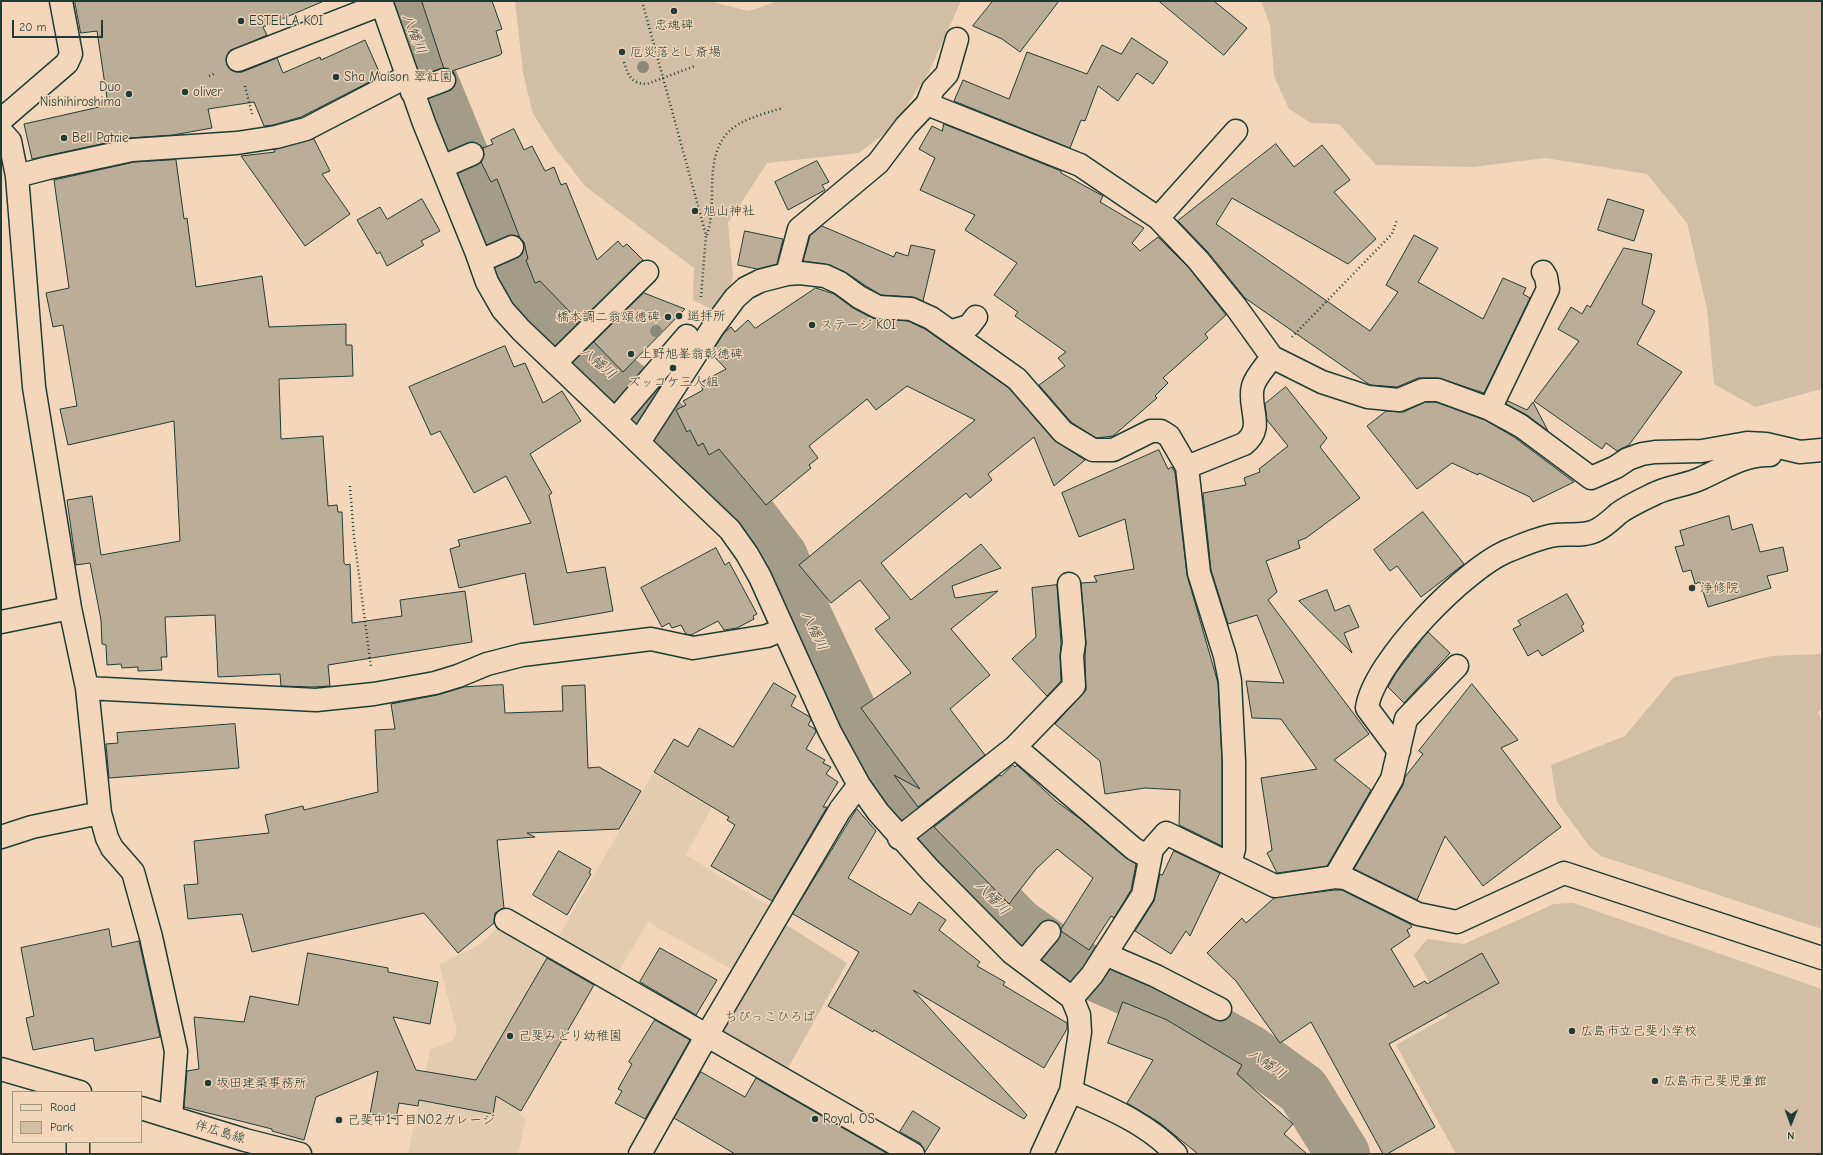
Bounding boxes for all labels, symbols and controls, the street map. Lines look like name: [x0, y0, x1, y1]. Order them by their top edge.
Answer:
marker: 忠魂碑: [669, 6, 679, 16]
water label: 八幡川: [398, 11, 430, 57]
scale bar: [14, 12, 105, 38]
place label: ESTELLA KOI: [249, 13, 323, 29]
marker: ESTELLA KOI: [236, 16, 246, 26]
place label: 忠魂碑: [655, 17, 693, 33]
text: 20 m: [19, 20, 47, 34]
place label: 厄災落とし斎場: [630, 44, 721, 60]
marker: 厄災落とし斎場: [617, 47, 627, 57]
place label: Sha Maison 翠紅園: [344, 69, 453, 85]
marker: Sha Maison 翠紅園: [331, 72, 341, 82]
place label: Duo Nishihiroshima: [40, 79, 121, 110]
place label: oliver: [193, 84, 223, 100]
marker: oliver: [180, 87, 190, 97]
marker: Duo Nishihiroshima: [124, 89, 134, 99]
place label: Bell Patrie: [72, 130, 128, 146]
marker: Bell Patrie: [59, 133, 69, 143]
place label: 旭山神社: [703, 203, 755, 219]
marker: 旭山神社: [690, 206, 700, 216]
place label: 遥拝所: [687, 308, 726, 324]
place label: 橋本調二翁頌徳碑: [556, 309, 660, 325]
marker: 遥拝所: [674, 311, 684, 321]
marker: 橋本調二翁頌徳碑: [663, 312, 673, 322]
place label: ステージ KOI: [820, 317, 896, 333]
marker: ステージ KOI: [807, 320, 817, 330]
water label: 八幡川: [577, 343, 619, 383]
place label: 上野旭峯翁彰徳碑: [639, 346, 743, 362]
marker: 上野旭峯翁彰徳碑: [626, 349, 636, 359]
marker: ズッコケ三人組: [668, 363, 678, 373]
place label: ズッコケ三人組: [628, 374, 718, 390]
place label: 浄修院: [1700, 580, 1739, 596]
marker: 浄修院: [1687, 583, 1697, 593]
water label: 八幡川: [798, 608, 830, 654]
water label: 八幡川: [971, 877, 1013, 919]
park label: ちびっこひろば: [725, 1009, 815, 1025]
place label: 広島市立己斐小学校: [1580, 1023, 1697, 1039]
marker: 広島市立己斐小学校: [1567, 1026, 1577, 1036]
place label: 己斐みどり幼稚園: [518, 1028, 622, 1044]
marker: 己斐みどり幼稚園: [505, 1031, 515, 1041]
water label: 八幡川: [1245, 1045, 1289, 1083]
place label: 広島市己斐児童館: [1663, 1073, 1767, 1089]
place label: 坂田建築事務所: [216, 1075, 307, 1091]
marker: 広島市己斐児童館: [1650, 1076, 1660, 1086]
marker: 坂田建築事務所: [203, 1078, 213, 1088]
legend: [12, 1091, 142, 1143]
text: Road: [50, 1100, 76, 1114]
north arrow: [1771, 1103, 1811, 1143]
place label: Royal, OS: [823, 1111, 875, 1127]
place label: 己斐中1丁目NO.2ガレージ: [347, 1112, 495, 1128]
marker: Royal, OS: [810, 1114, 820, 1124]
marker: 己斐中1丁目NO.2ガレージ: [334, 1115, 344, 1125]
street label: 伴広島線: [193, 1117, 247, 1147]
text: Park: [50, 1120, 73, 1134]
text: N: [1787, 1129, 1794, 1142]

